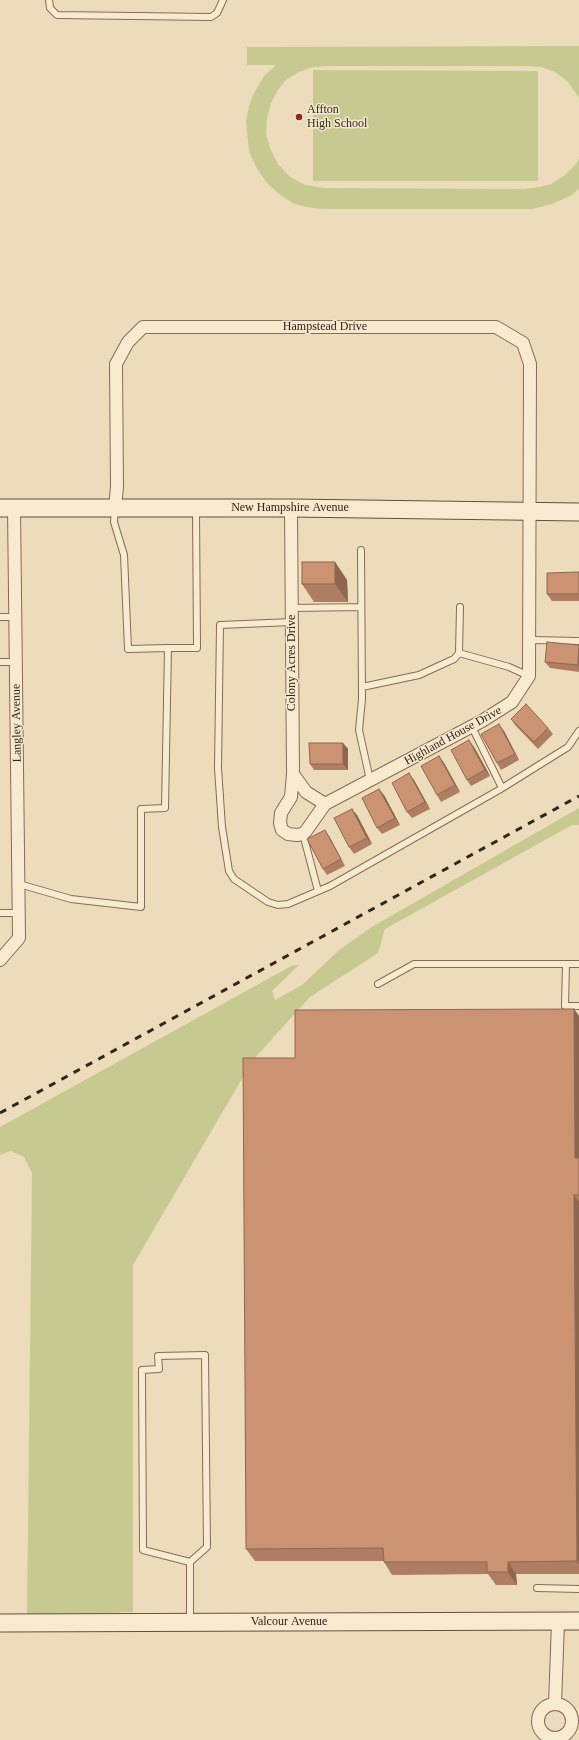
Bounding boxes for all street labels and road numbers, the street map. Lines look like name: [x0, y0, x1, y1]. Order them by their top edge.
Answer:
street label: Hampstead Drive: [283, 320, 367, 334]
street label: New Hampshire Avenue: [231, 501, 349, 515]
street label: Colony Acres Drive: [285, 615, 299, 711]
street label: Langley Avenue: [9, 684, 25, 762]
street label: Highland House Drive: [402, 703, 504, 769]
street label: Valcour Avenue: [251, 1615, 327, 1629]

